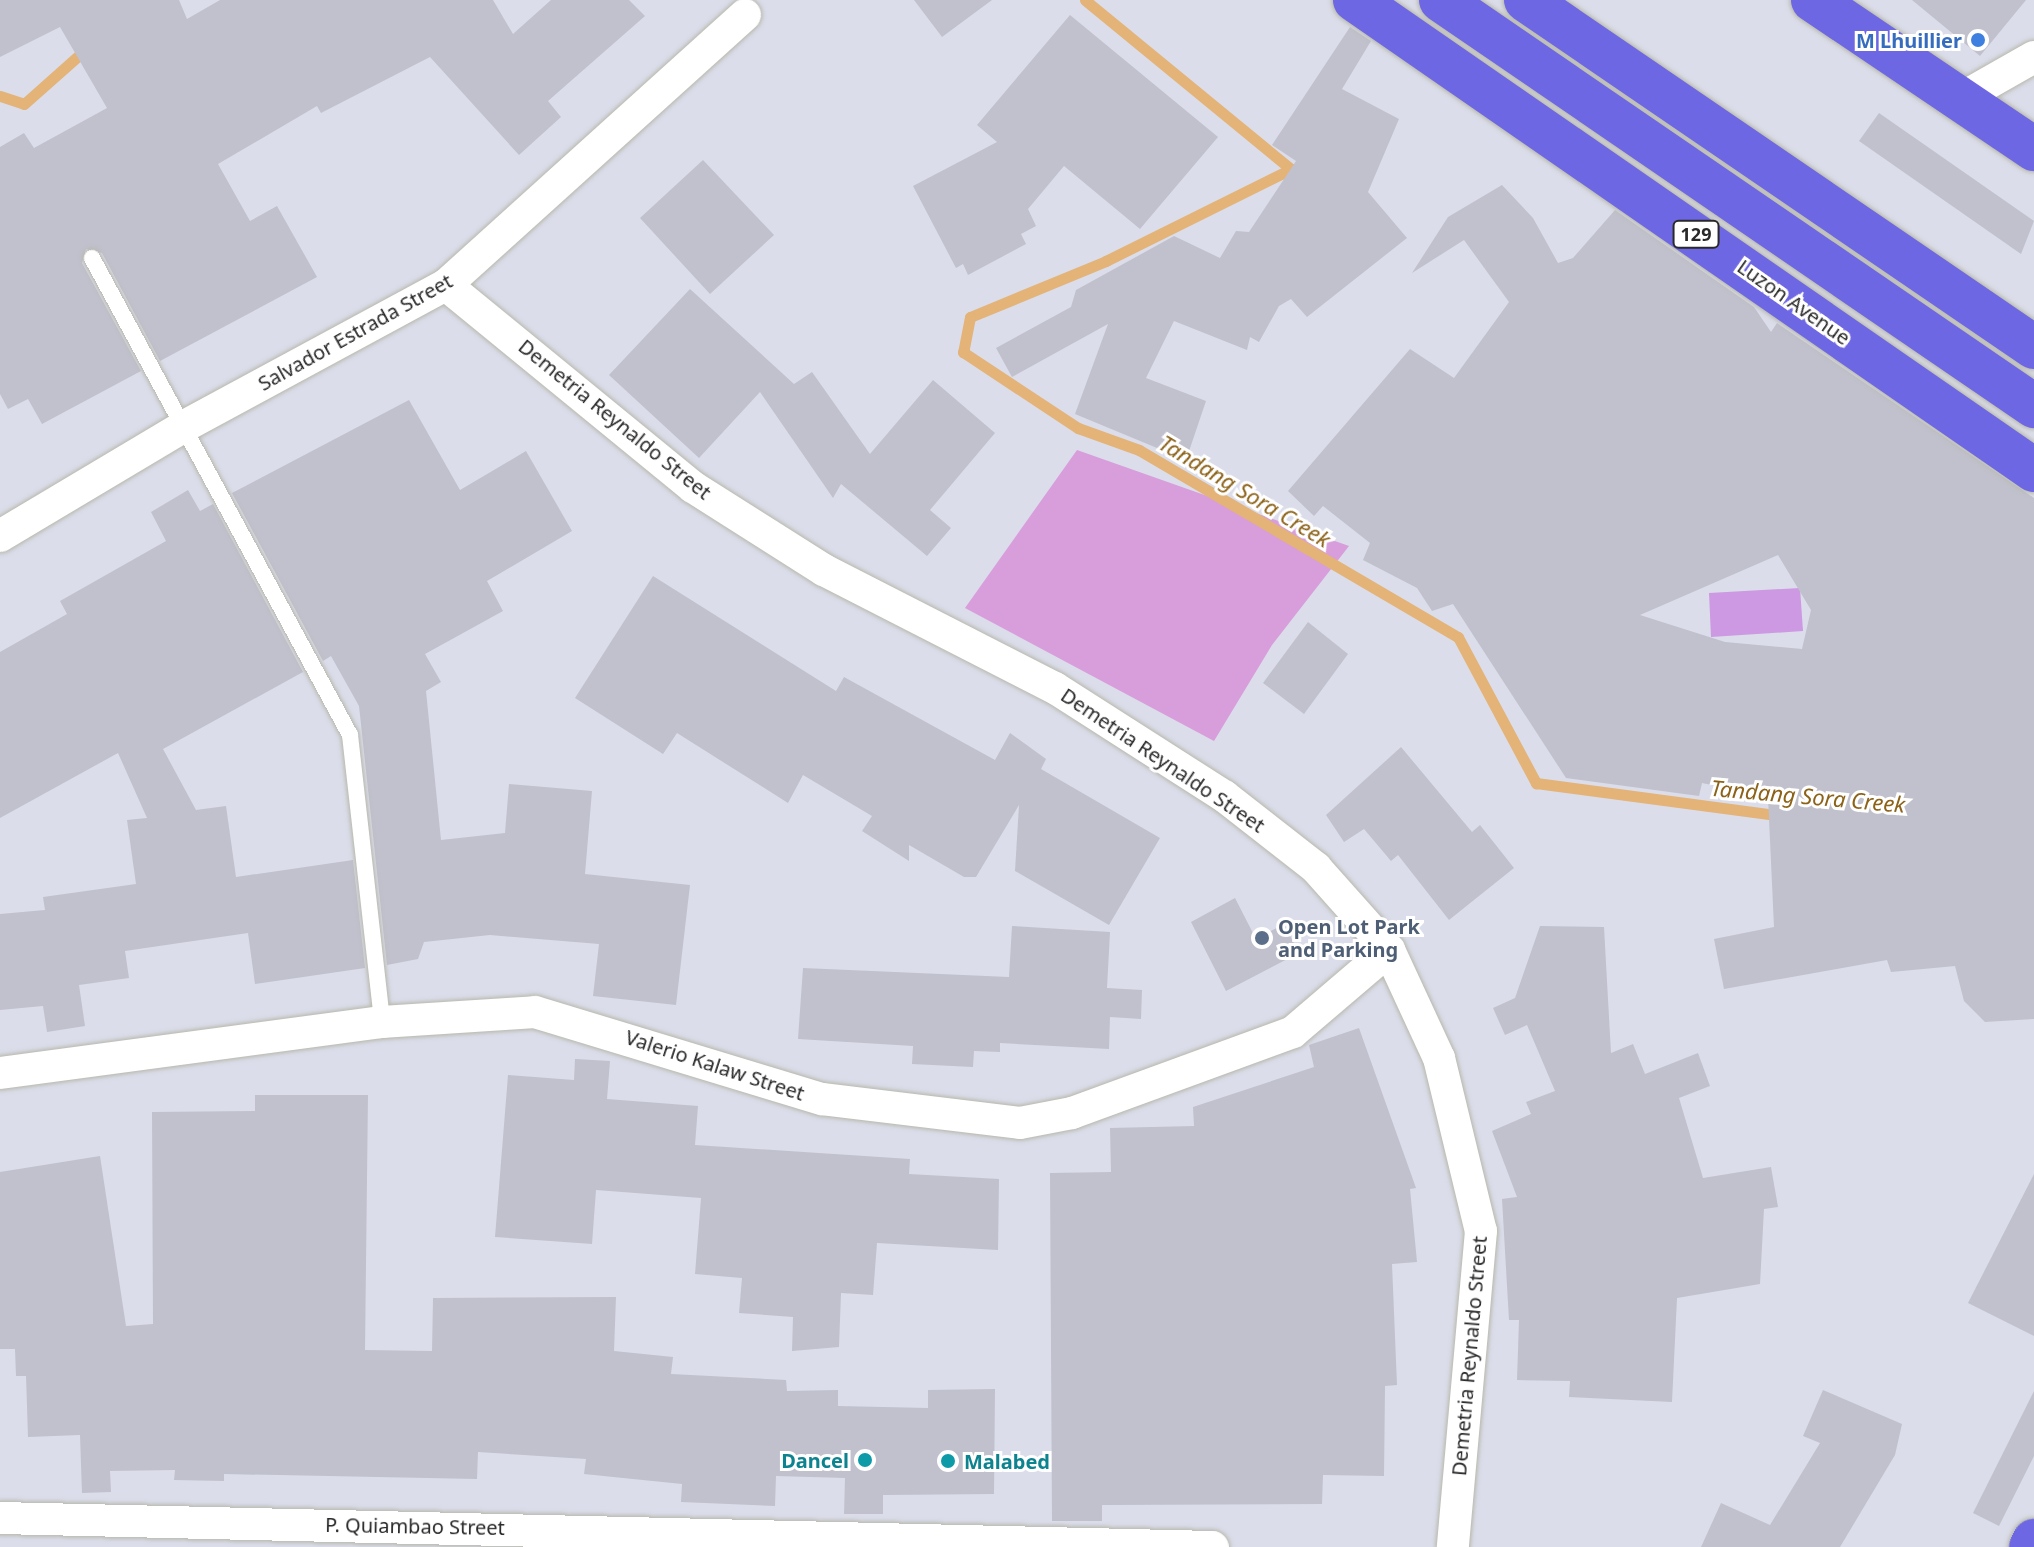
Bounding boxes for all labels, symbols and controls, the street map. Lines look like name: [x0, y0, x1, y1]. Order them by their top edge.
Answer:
place label: M Lhuillier: [1856, 28, 1962, 52]
marker: M Lhuillier: [1969, 31, 1987, 49]
road number: 129: [1672, 220, 1720, 248]
street label: Luzon Avenue: [1733, 254, 1855, 350]
street label: Salvador Estrada Street: [254, 269, 456, 395]
street label: Demetria Reynaldo Street: [514, 334, 716, 504]
water label: Tandang Sora Creek: [1155, 429, 1335, 553]
street label: Demetria Reynaldo Street: [1057, 683, 1269, 837]
water label: Tandang Sora Creek: [1710, 774, 1906, 818]
place label: Open Lot Park and Parking: [1278, 914, 1420, 961]
marker: Open Lot Park and Parking: [1253, 929, 1271, 947]
street label: Valerio Kalaw Street: [623, 1025, 807, 1105]
street label: Demetria Reynaldo Street: [1447, 1235, 1491, 1477]
place label: Dancel: [781, 1448, 849, 1472]
place label: Malabed: [964, 1449, 1050, 1473]
marker: Dancel: [856, 1451, 874, 1469]
marker: Malabed: [939, 1452, 957, 1470]
street label: P. Quiambao Street: [325, 1512, 505, 1540]

